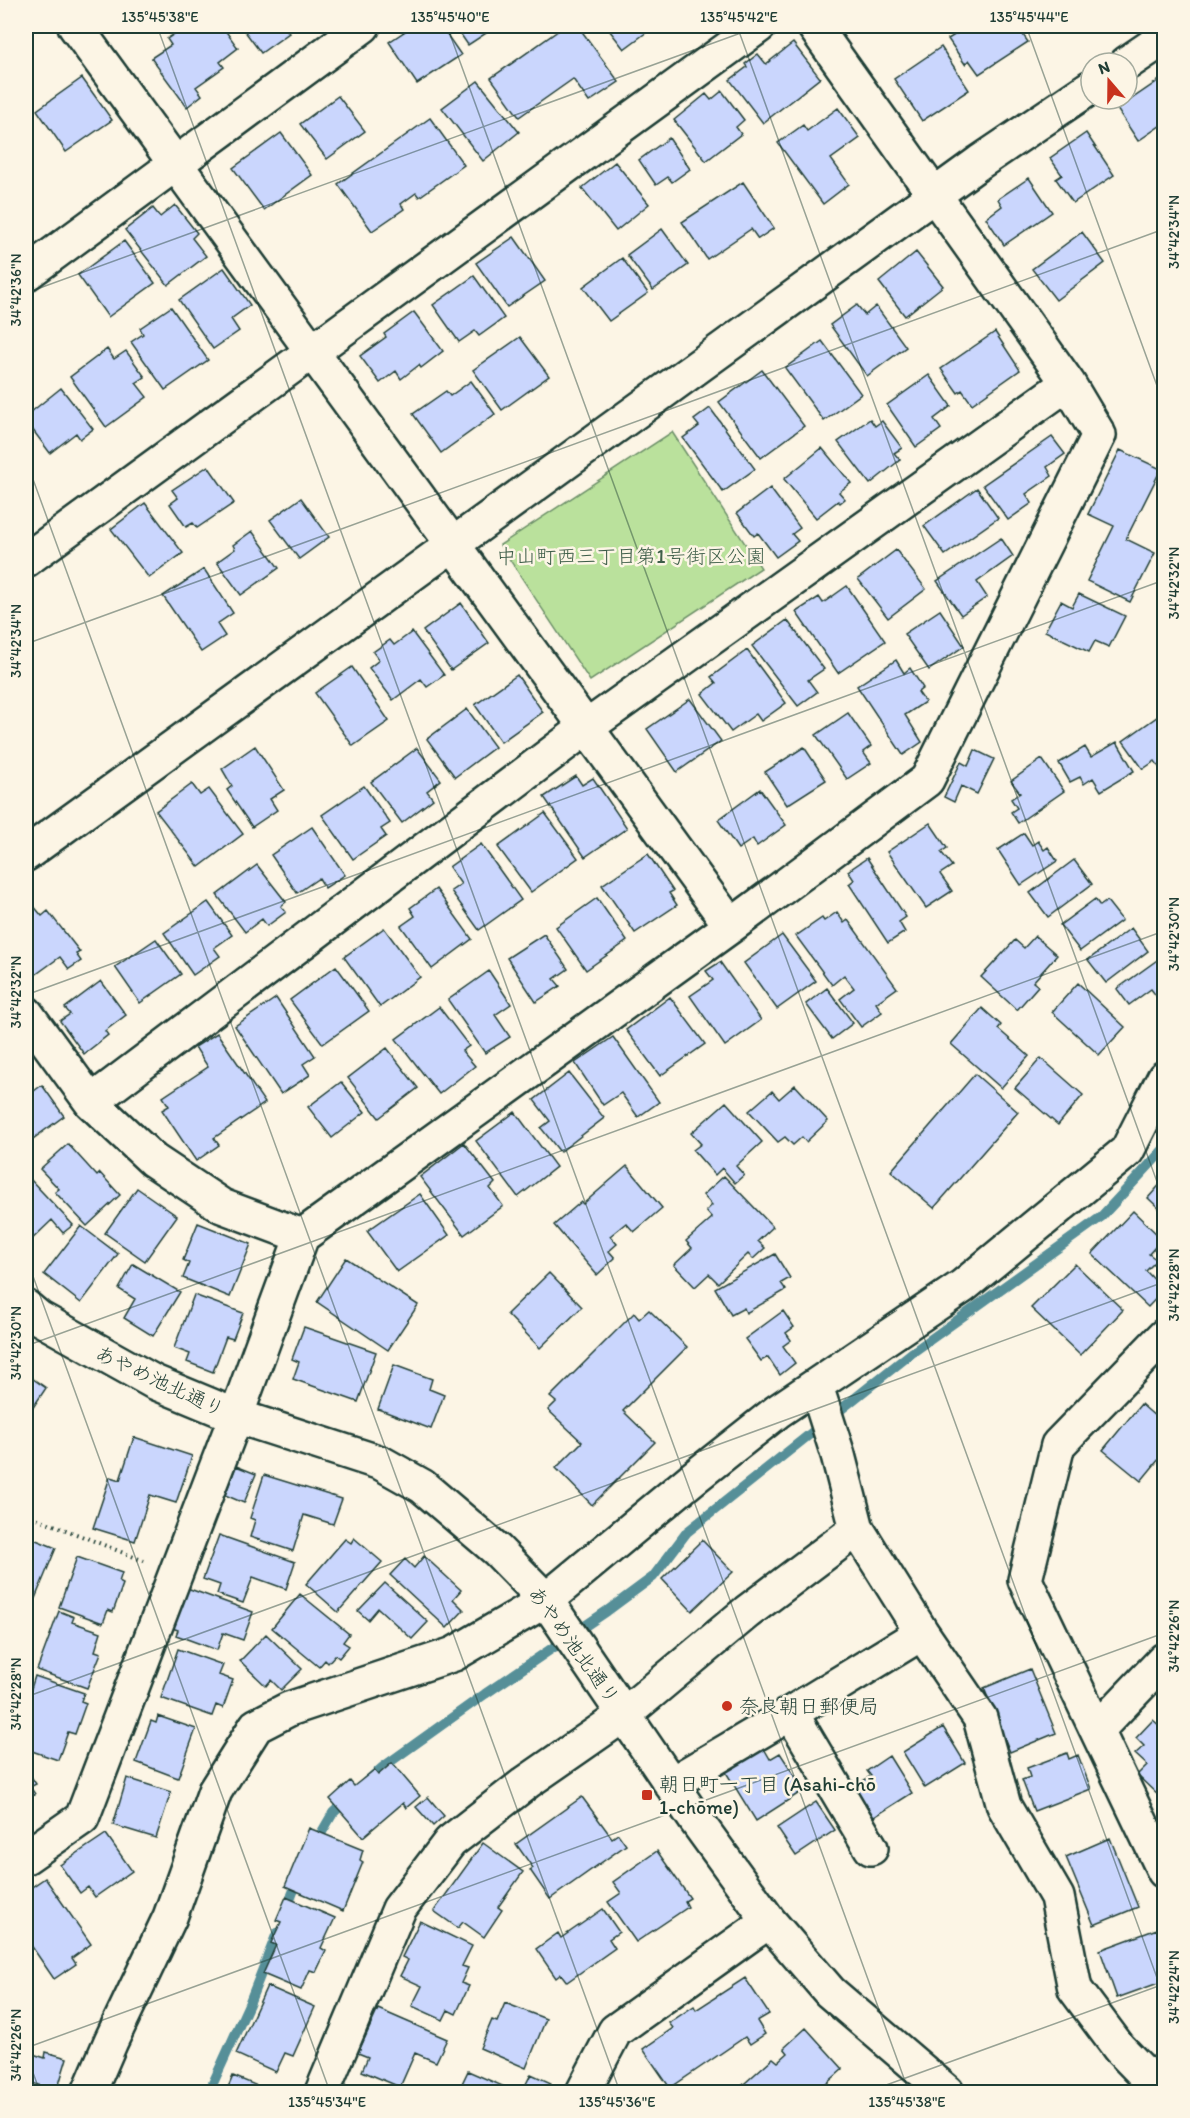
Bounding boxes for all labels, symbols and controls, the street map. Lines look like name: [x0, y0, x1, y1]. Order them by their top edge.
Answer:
text: 135°45'38"E: [121, 8, 199, 26]
text: 135°45'40"E: [410, 8, 490, 26]
text: 135°45'42"E: [700, 8, 778, 26]
text: 135°45'44"E: [990, 8, 1068, 26]
north arrow: [1079, 51, 1139, 111]
text: N: [1096, 57, 1112, 78]
text: 34°42'34"N: [1165, 195, 1183, 269]
text: 34°42'36"N: [7, 253, 25, 327]
park label: 中山町西三丁目第1号街区公園: [496, 544, 766, 568]
text: 34°42'32"N: [1165, 547, 1183, 619]
text: 34°42'34"N: [7, 604, 25, 678]
text: 34°42'30"N: [1165, 897, 1183, 971]
text: 34°42'32"N: [7, 956, 25, 1028]
text: 34°42'28"N: [1165, 1248, 1183, 1322]
text: 34°42'30"N: [7, 1306, 25, 1380]
street label: あやめ池北通り: [91, 1341, 229, 1421]
street label: あやめ池北通り: [523, 1581, 625, 1709]
text: 34°42'26"N: [1165, 1600, 1183, 1672]
text: 34°42'28"N: [7, 1657, 25, 1731]
place label: 奈良朝日郵便局: [739, 1694, 879, 1718]
marker: 奈良朝日郵便局: [720, 1699, 734, 1713]
place label: 朝日町一丁目 (Asahi-chō 1-chōme): [659, 1772, 876, 1819]
marker: 朝日町一丁目 (Asahi-chō 1-chōme): [640, 1788, 654, 1802]
text: 34°42'24"N: [1165, 1950, 1183, 2024]
text: 34°42'26"N: [7, 2009, 25, 2081]
text: 135°45'34"E: [288, 2093, 366, 2111]
text: 135°45'36"E: [579, 2093, 655, 2111]
text: 135°45'38"E: [868, 2093, 946, 2111]

